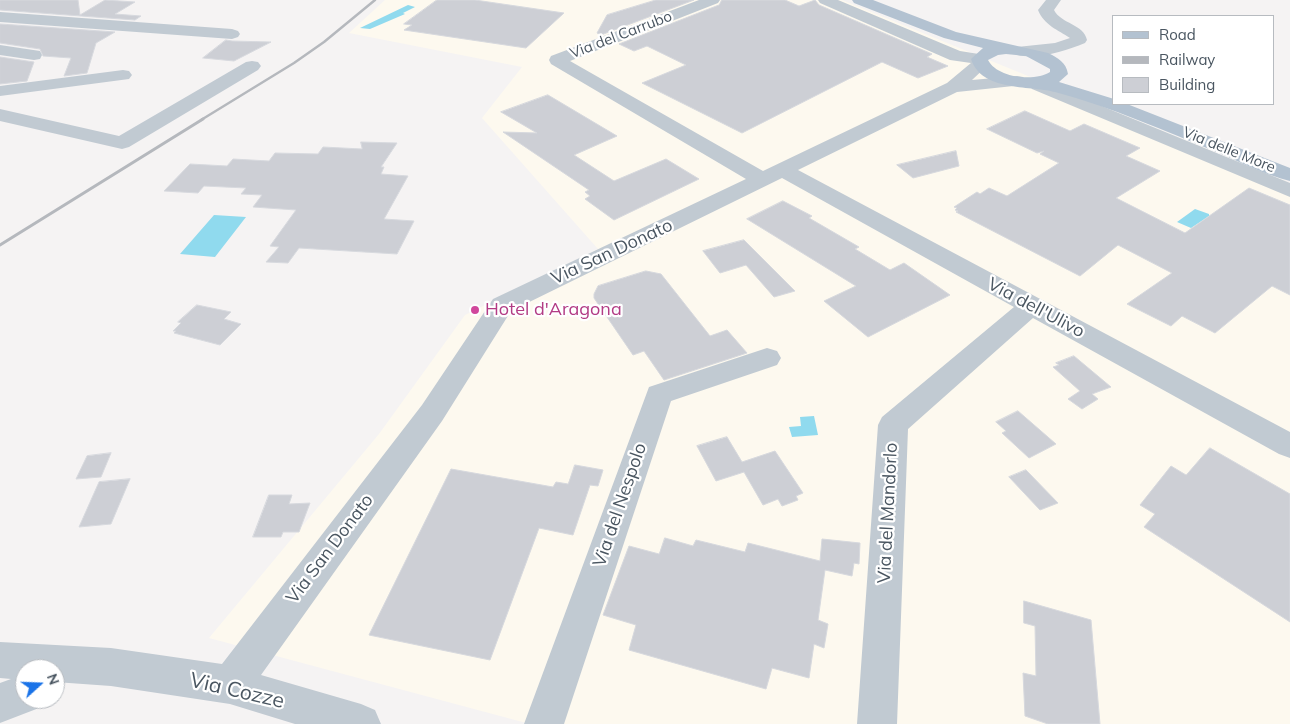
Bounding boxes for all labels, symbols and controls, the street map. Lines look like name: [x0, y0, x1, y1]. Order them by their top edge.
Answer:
street label: Via del Carrubo: [567, 7, 675, 63]
legend: [1112, 15, 1275, 105]
text: Road: [1159, 25, 1196, 44]
text: Railway: [1159, 50, 1215, 69]
text: Building: [1159, 75, 1215, 94]
street label: Via delle More: [1180, 123, 1278, 177]
street label: Via San Donato: [548, 214, 676, 290]
street label: Via dell'Ulivo: [984, 273, 1088, 343]
place label: Hotel d'Aragona: [485, 299, 622, 321]
marker: Hotel d'Aragona: [469, 304, 481, 316]
street label: Via del Nespolo: [589, 440, 651, 570]
street label: Via del Mandorlo: [874, 442, 902, 584]
street label: Via San Donato: [282, 490, 378, 608]
north arrow: [15, 659, 65, 709]
street label: Via Cozze: [187, 668, 287, 714]
text: N: [43, 671, 63, 687]

